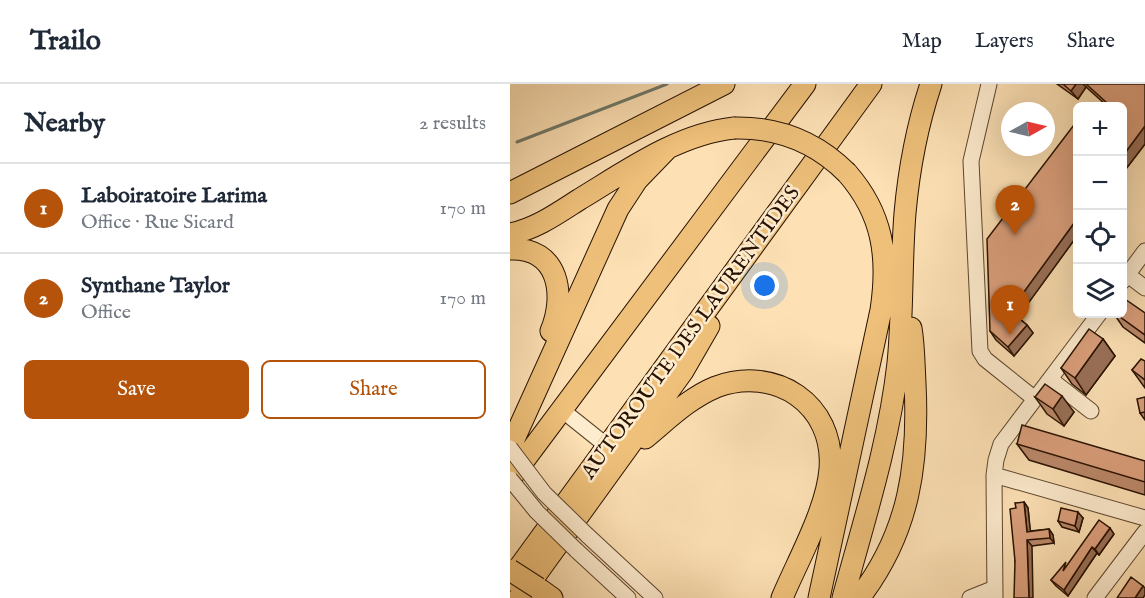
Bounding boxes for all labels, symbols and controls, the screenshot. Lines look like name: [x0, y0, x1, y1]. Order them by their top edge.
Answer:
text: Trailo: [30, 24, 101, 59]
text: Map: [902, 28, 942, 55]
text: Layers: [975, 28, 1034, 55]
text: Share: [1067, 28, 1115, 55]
north arrow: [1001, 102, 1055, 156]
map controls: [1073, 102, 1127, 318]
button: +: [1073, 102, 1127, 156]
text: Nearby: [24, 107, 105, 140]
text: 2 results: [419, 111, 486, 136]
button: −: [1073, 156, 1127, 210]
street label: AUTOROUTE DES LAURENTIDES: [575, 181, 807, 486]
text: Laboiratoire Larima: [81, 182, 267, 210]
pin: 2: [996, 186, 1034, 235]
text: 1: [40, 196, 47, 221]
text: 170 m: [440, 196, 486, 221]
text: Office · Rue Sicard: [81, 210, 234, 235]
button: locate: [1073, 210, 1127, 264]
button: layers: [1073, 264, 1127, 318]
your location: [750, 271, 779, 300]
text: Synthane Taylor: [81, 272, 230, 300]
text: 2: [39, 286, 48, 311]
text: 170 m: [440, 286, 486, 311]
pin: 1: [990, 286, 1030, 335]
text: Office: [81, 300, 131, 325]
button: Save: [24, 360, 249, 419]
button: Share: [261, 360, 486, 419]

